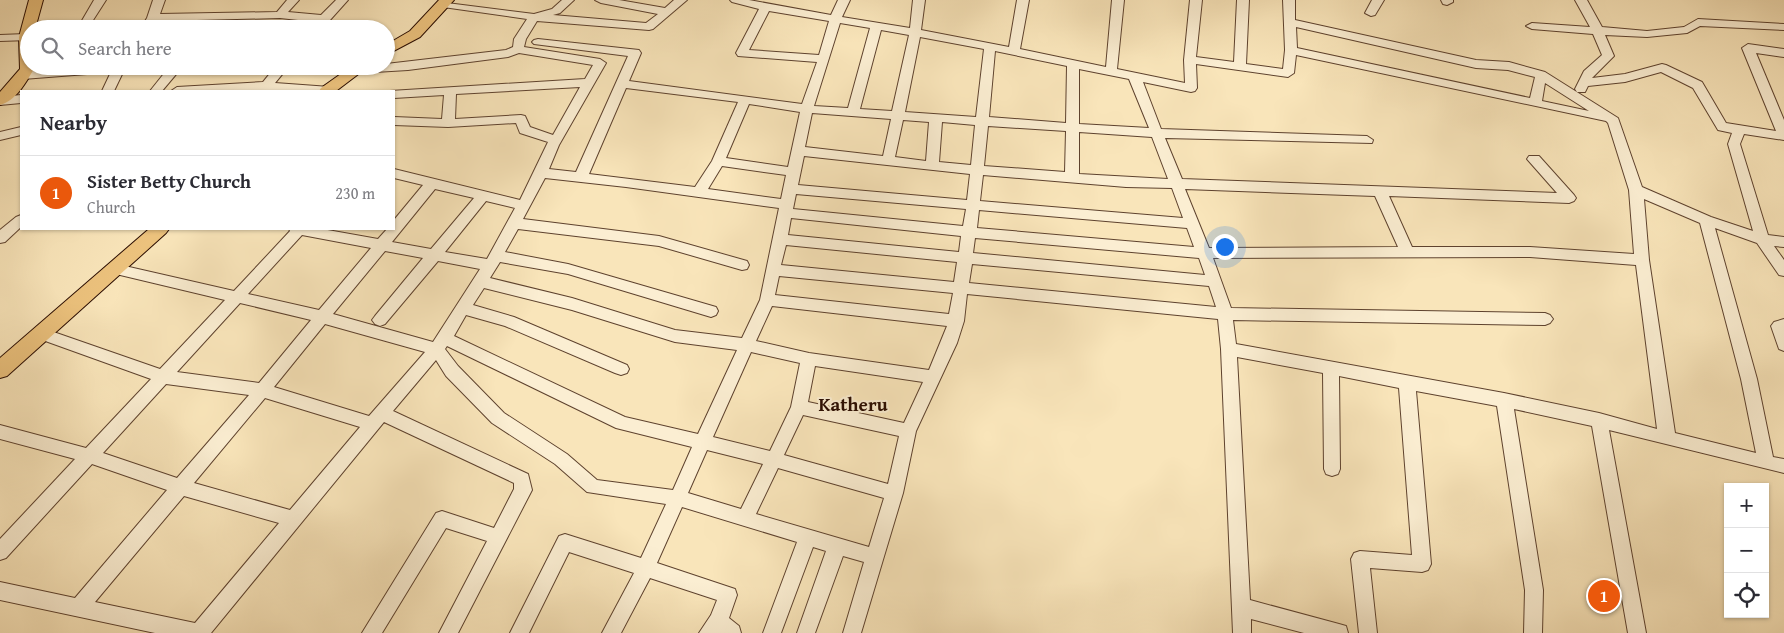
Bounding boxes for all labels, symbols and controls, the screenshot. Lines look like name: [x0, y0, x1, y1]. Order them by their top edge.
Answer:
search box: [20, 20, 395, 75]
icon: search: [38, 34, 66, 62]
text: Search here: [78, 34, 172, 62]
text: Nearby: [40, 107, 107, 138]
text: Sister Betty Church: [87, 167, 251, 195]
text: 1: [52, 181, 60, 205]
text: 230 m: [335, 181, 375, 205]
text: Church: [87, 195, 136, 219]
your location: [1212, 234, 1238, 260]
district label: Katheru: [818, 390, 888, 418]
map controls: [1724, 483, 1769, 618]
button: +: [1724, 483, 1769, 528]
button: −: [1724, 528, 1769, 573]
button: locate: [1724, 573, 1769, 618]
pin: 1: [1588, 577, 1620, 615]

